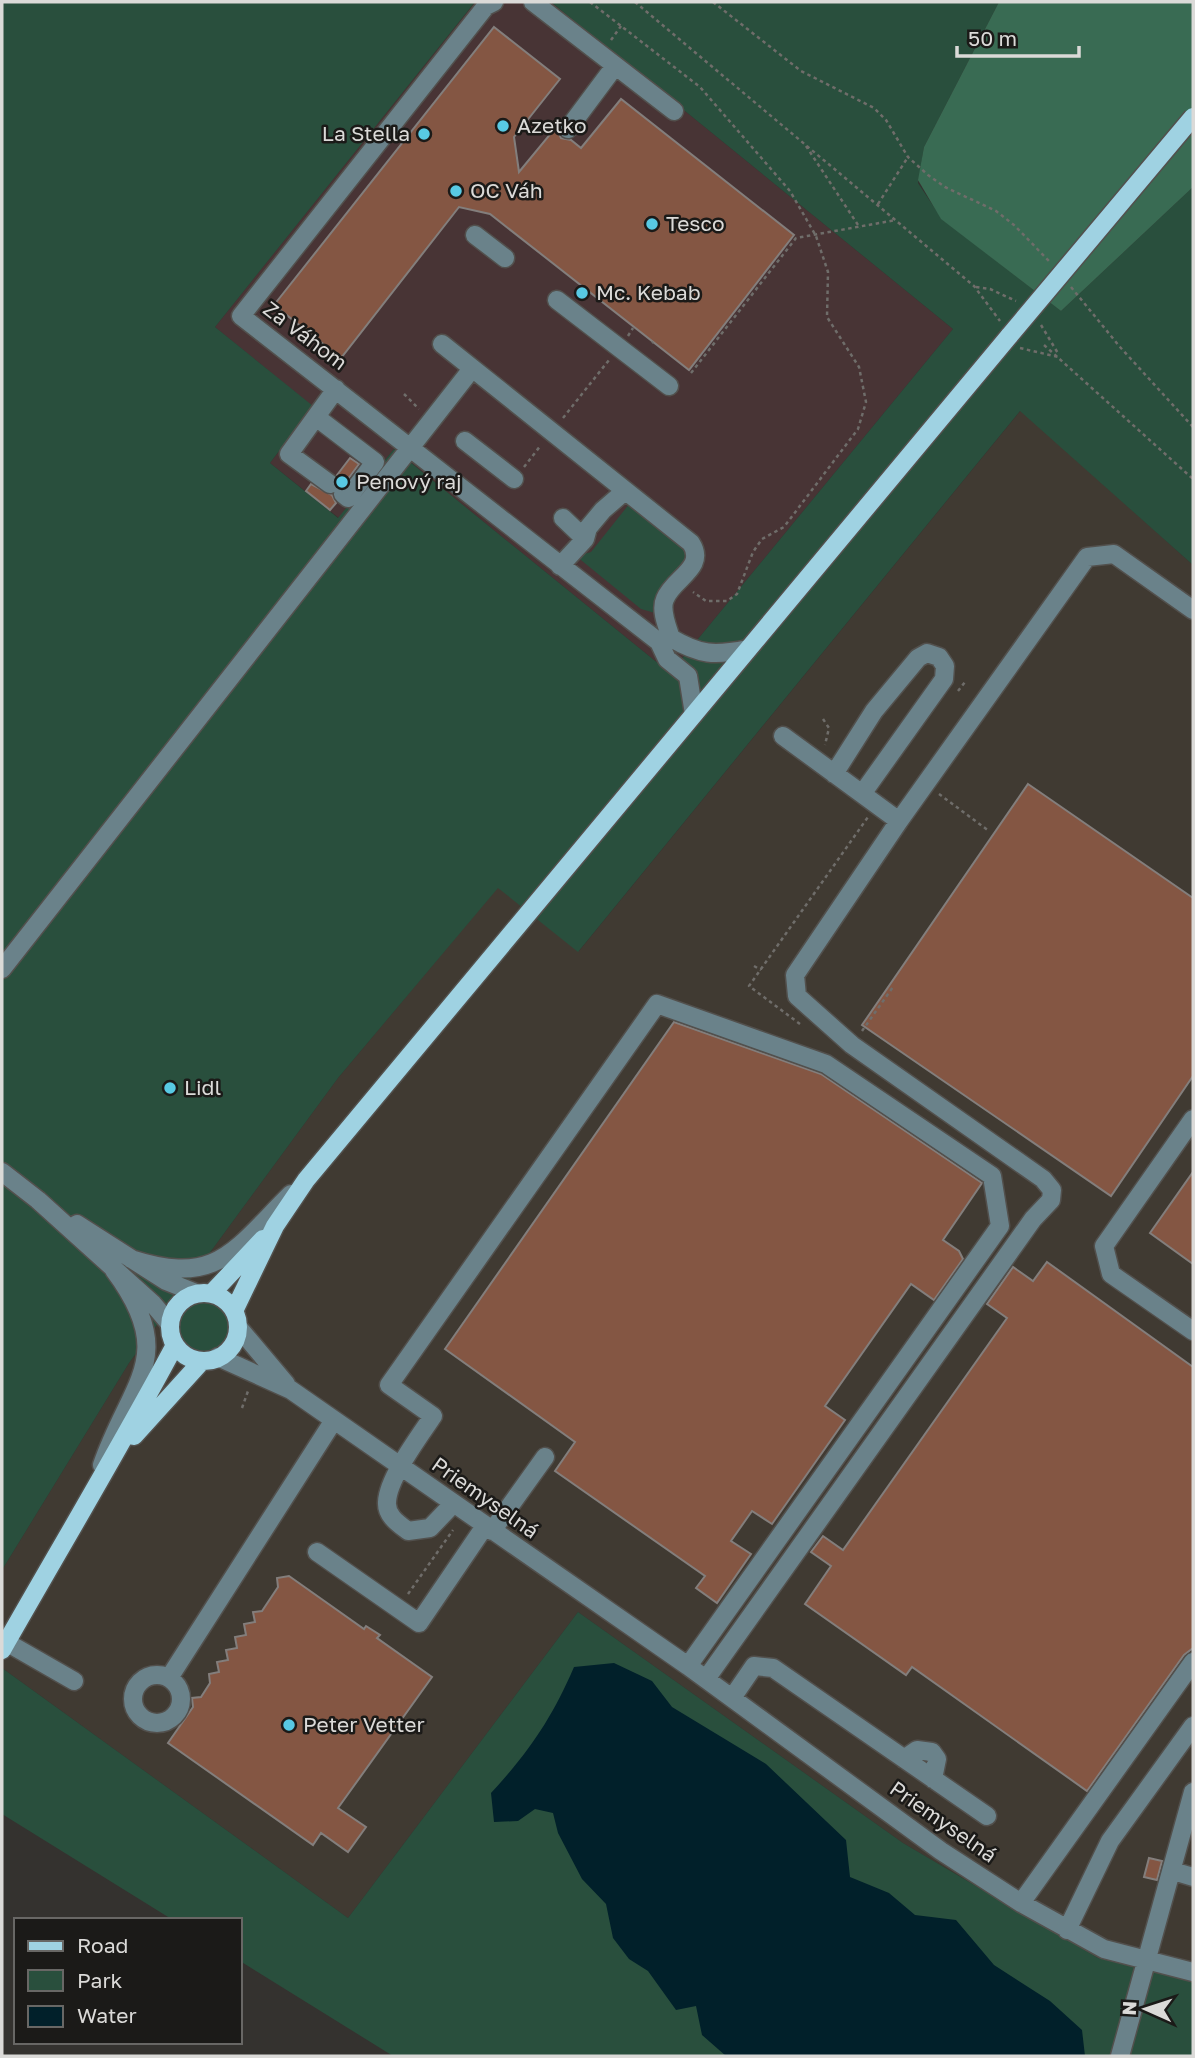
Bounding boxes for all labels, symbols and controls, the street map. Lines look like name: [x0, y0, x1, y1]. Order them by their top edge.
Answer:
scale bar: [957, 14, 1080, 58]
text: 50 m: [968, 25, 1017, 51]
place label: Azetko: [517, 112, 587, 138]
marker: Azetko: [495, 118, 511, 134]
place label: La Stella: [322, 120, 410, 146]
marker: La Stella: [416, 126, 432, 142]
place label: OC Váh: [470, 177, 543, 203]
marker: OC Váh: [448, 183, 464, 199]
place label: Tesco: [666, 210, 725, 236]
marker: Tesco: [644, 216, 660, 232]
place label: Mc. Kebab: [596, 279, 701, 305]
marker: Mc. Kebab: [574, 285, 590, 301]
street label: Za Váhom: [258, 295, 353, 375]
place label: Penový raj: [356, 468, 462, 494]
marker: Penový raj: [334, 474, 350, 490]
place label: Lidl: [184, 1074, 221, 1100]
marker: Lidl: [162, 1080, 178, 1096]
street label: Priemyselná: [427, 1451, 544, 1544]
place label: Peter Vetter: [303, 1711, 425, 1737]
marker: Peter Vetter: [281, 1717, 297, 1733]
street label: Priemyselná: [885, 1775, 1002, 1868]
legend: [14, 1918, 242, 2044]
text: Road: [77, 1932, 128, 1958]
text: Park: [77, 1967, 123, 1993]
north arrow: [1111, 1974, 1181, 2044]
text: N: [1117, 2000, 1140, 2016]
text: Water: [77, 2002, 137, 2028]

